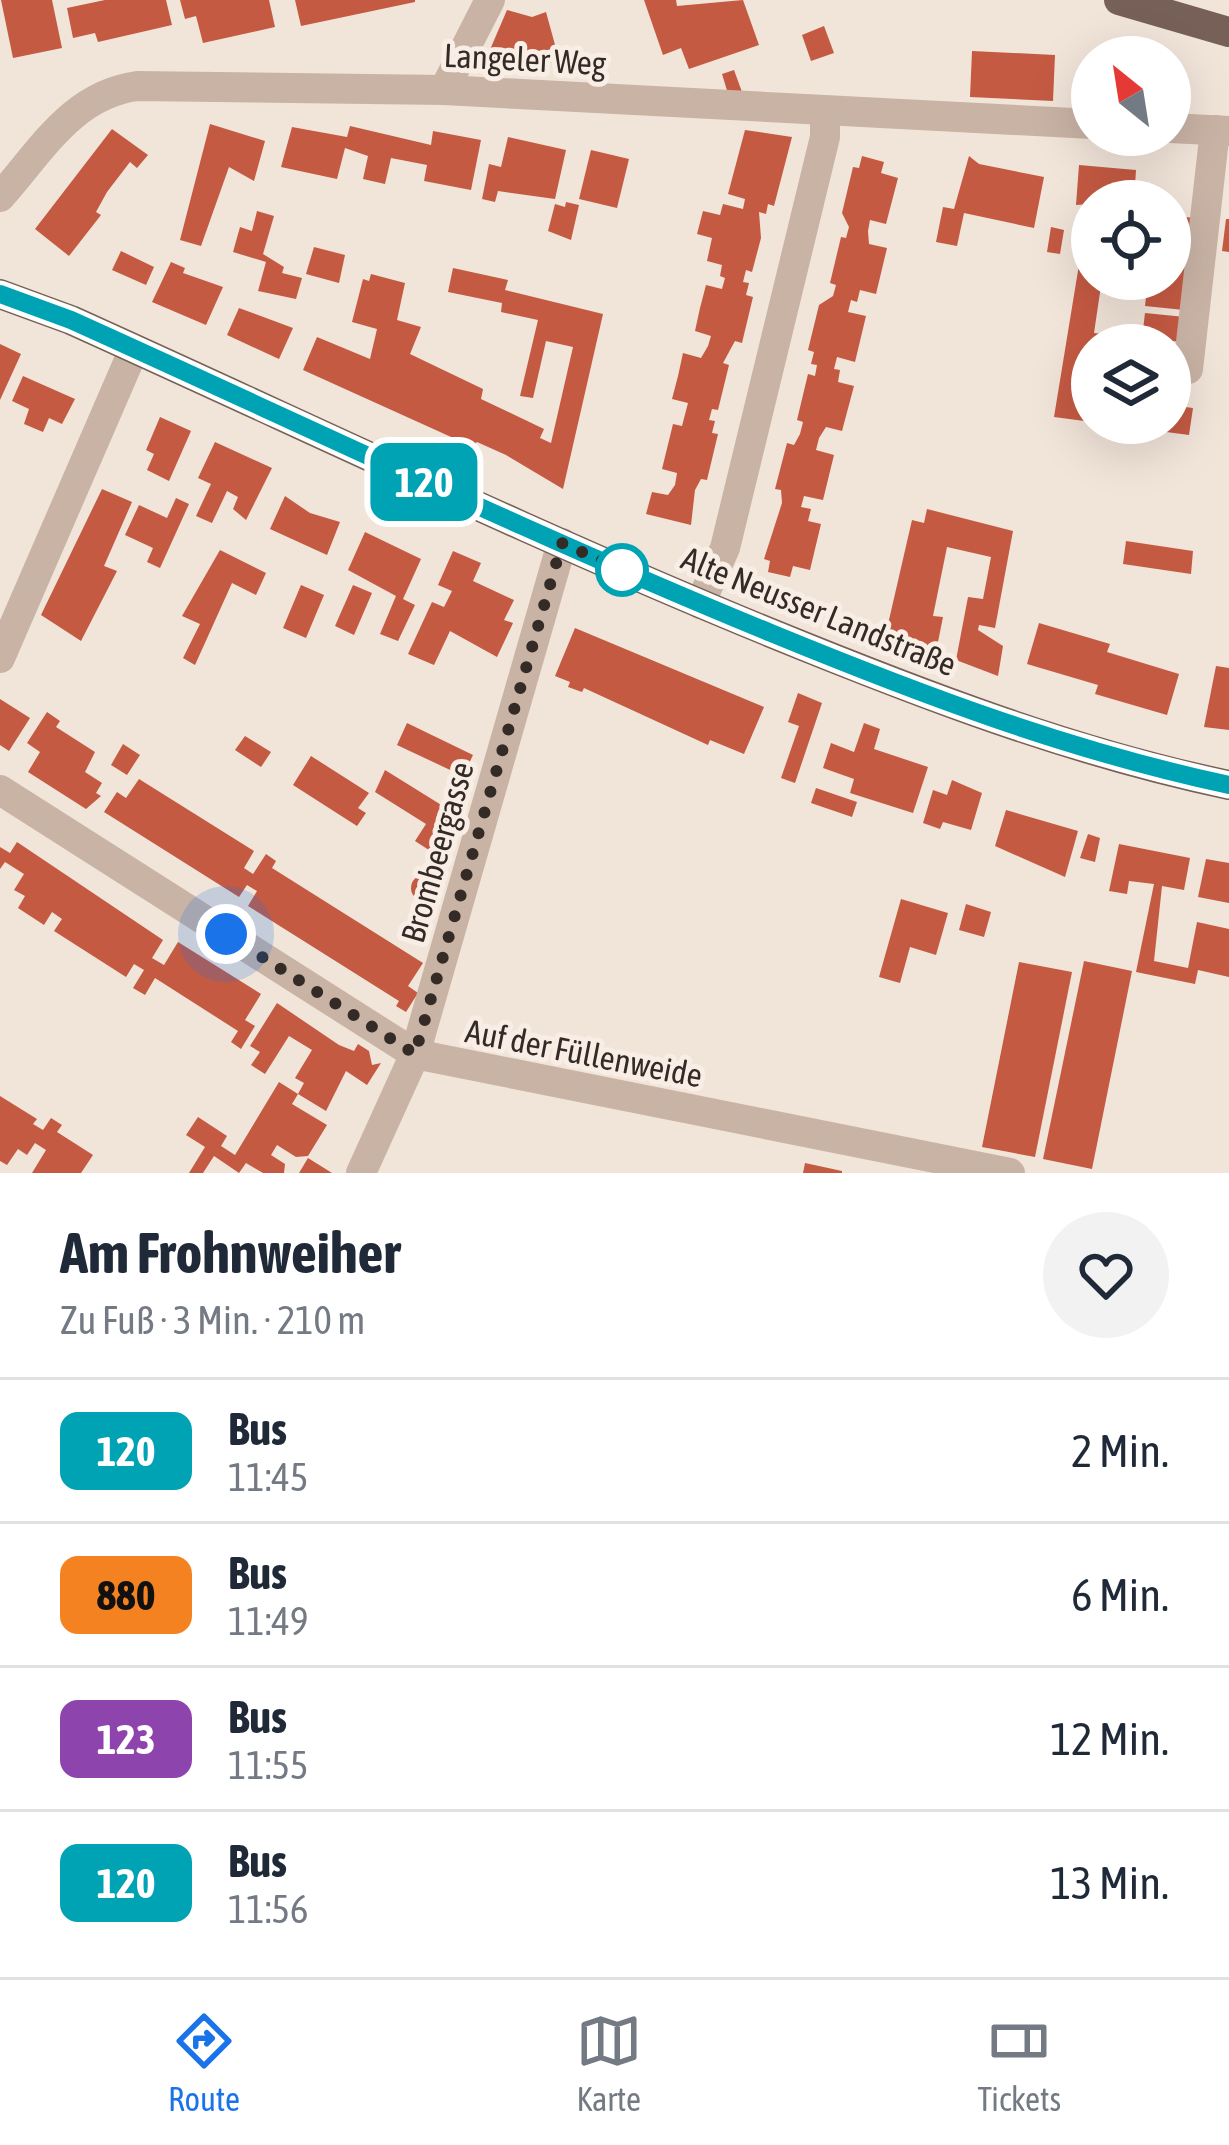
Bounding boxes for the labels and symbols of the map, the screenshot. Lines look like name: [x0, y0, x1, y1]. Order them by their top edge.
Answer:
street label: Langeler Weg: [443, 36, 608, 82]
north arrow: [1071, 36, 1191, 156]
line badge: 120: [355, 443, 493, 521]
street label: Alte Neusser Landstraße: [676, 539, 962, 683]
unlabelled marker: [597, 545, 647, 595]
street label: Brombeergasse: [393, 757, 481, 947]
your location: [196, 904, 256, 964]
street label: Auf der Füllenweide: [462, 1011, 706, 1095]

